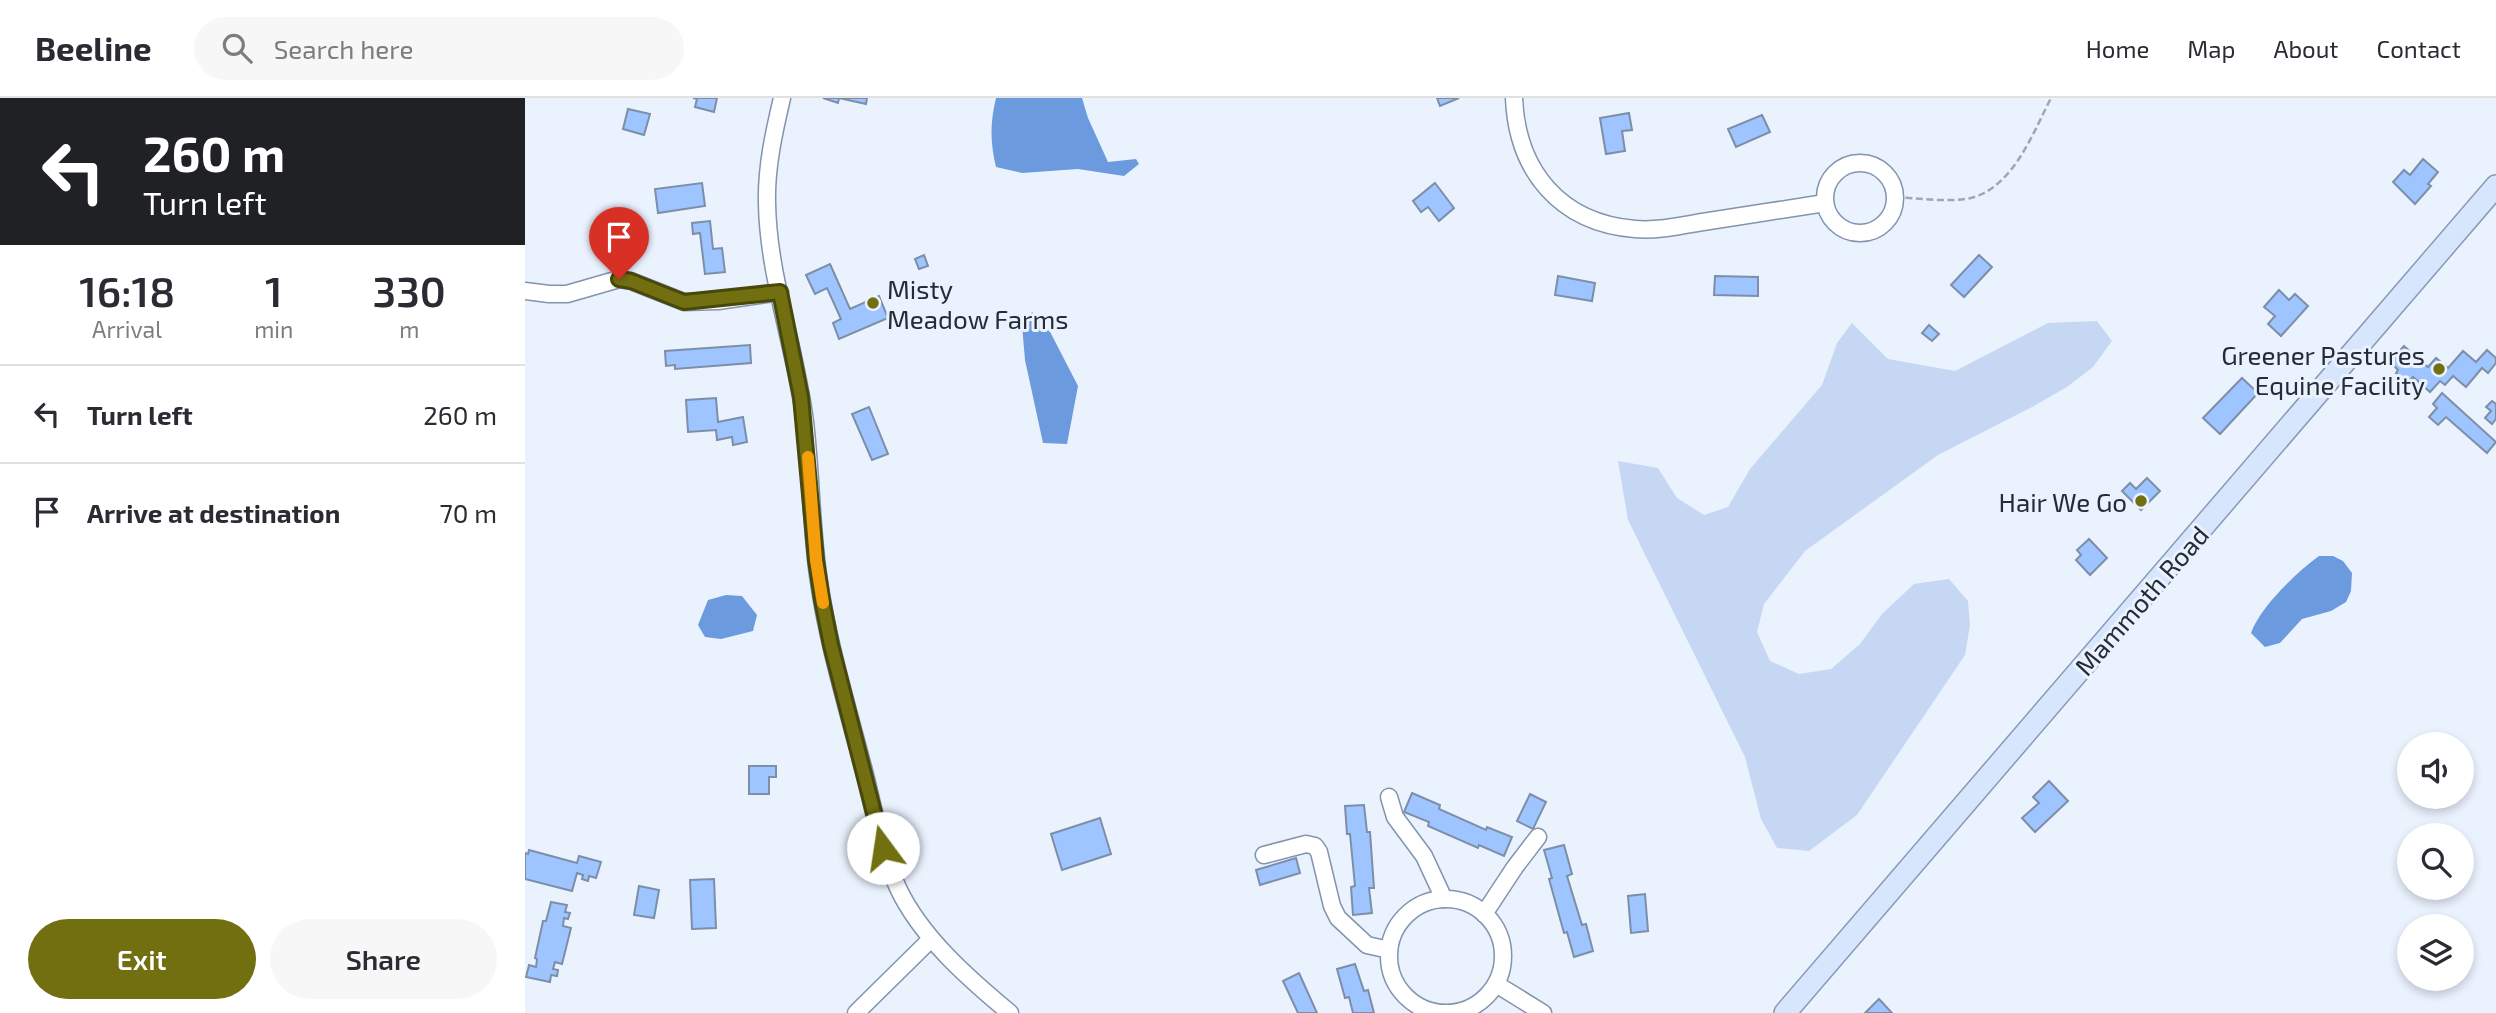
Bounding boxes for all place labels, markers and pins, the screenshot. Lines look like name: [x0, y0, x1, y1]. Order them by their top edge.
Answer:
pin: [589, 207, 649, 279]
place label: Misty Meadow Farms: [887, 273, 1068, 334]
marker: Misty Meadow Farms: [865, 295, 881, 311]
place label: Greener Pastures Equine Facility: [2221, 339, 2425, 400]
marker: Greener Pastures Equine Facility: [2431, 361, 2447, 377]
place label: Hair We Go: [1999, 486, 2127, 517]
marker: Hair We Go: [2133, 493, 2149, 509]

